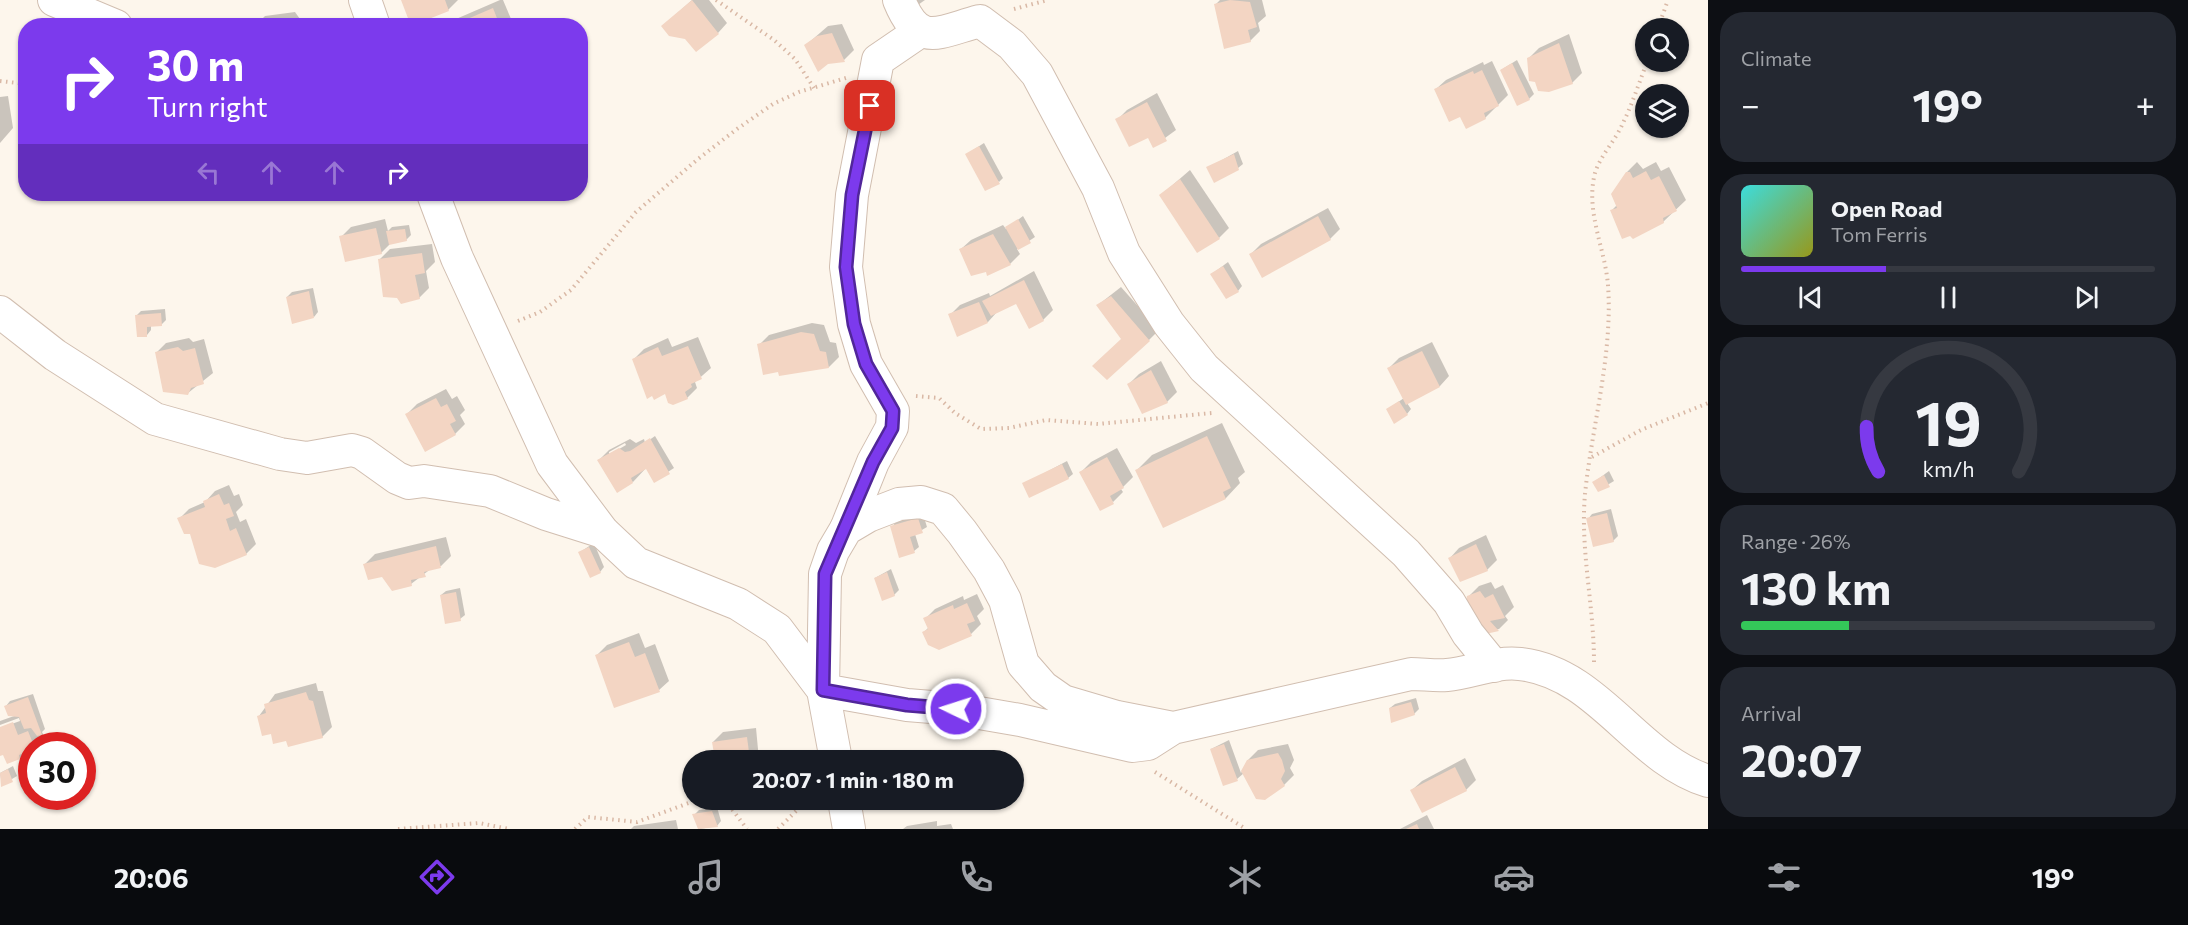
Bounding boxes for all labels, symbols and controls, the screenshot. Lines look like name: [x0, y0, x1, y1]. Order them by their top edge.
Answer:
map controls: [1635, 18, 1689, 138]
button: search: [1635, 18, 1689, 72]
text: 30 m: [147, 38, 244, 90]
icon: right: [48, 42, 126, 120]
text: Climate: [1741, 46, 1811, 70]
text: 19°: [1912, 76, 1983, 131]
pin: [844, 80, 895, 131]
text: −: [1741, 83, 1760, 124]
text: +: [2136, 83, 2155, 124]
button: layers: [1635, 84, 1689, 138]
icon: arrive: [853, 89, 886, 122]
text: Turn right: [147, 90, 267, 123]
icon: left: [192, 156, 225, 189]
icon: ahead: [255, 156, 288, 189]
icon: ahead: [318, 156, 351, 189]
icon: right: [381, 156, 414, 189]
text: Open Road: [1831, 195, 1942, 222]
text: Tom Ferris: [1831, 222, 1927, 246]
icon: previous: [1794, 281, 1827, 314]
icon: pause: [1932, 281, 1965, 314]
icon: next: [2070, 281, 2103, 314]
text: 19: [1915, 383, 1981, 459]
text: km/h: [1922, 455, 1974, 481]
text: Range · 26%: [1741, 529, 1851, 553]
text: 130 km: [1741, 559, 1891, 614]
position arrow: [924, 677, 988, 741]
text: Arrival: [1741, 701, 1802, 725]
text: 20:07: [1741, 731, 1862, 786]
speed limit sign: 30: [18, 732, 96, 810]
text: 20:07 · 1 min · 180 m: [752, 766, 954, 793]
icon: directions: [416, 856, 458, 898]
icon: music: [685, 856, 727, 898]
icon: phone: [955, 856, 997, 898]
icon: climate: [1224, 856, 1266, 898]
icon: car: [1493, 856, 1535, 898]
icon: filters: [1763, 856, 1805, 898]
text: 20:06: [114, 861, 189, 894]
text: 19°: [2032, 861, 2074, 894]

